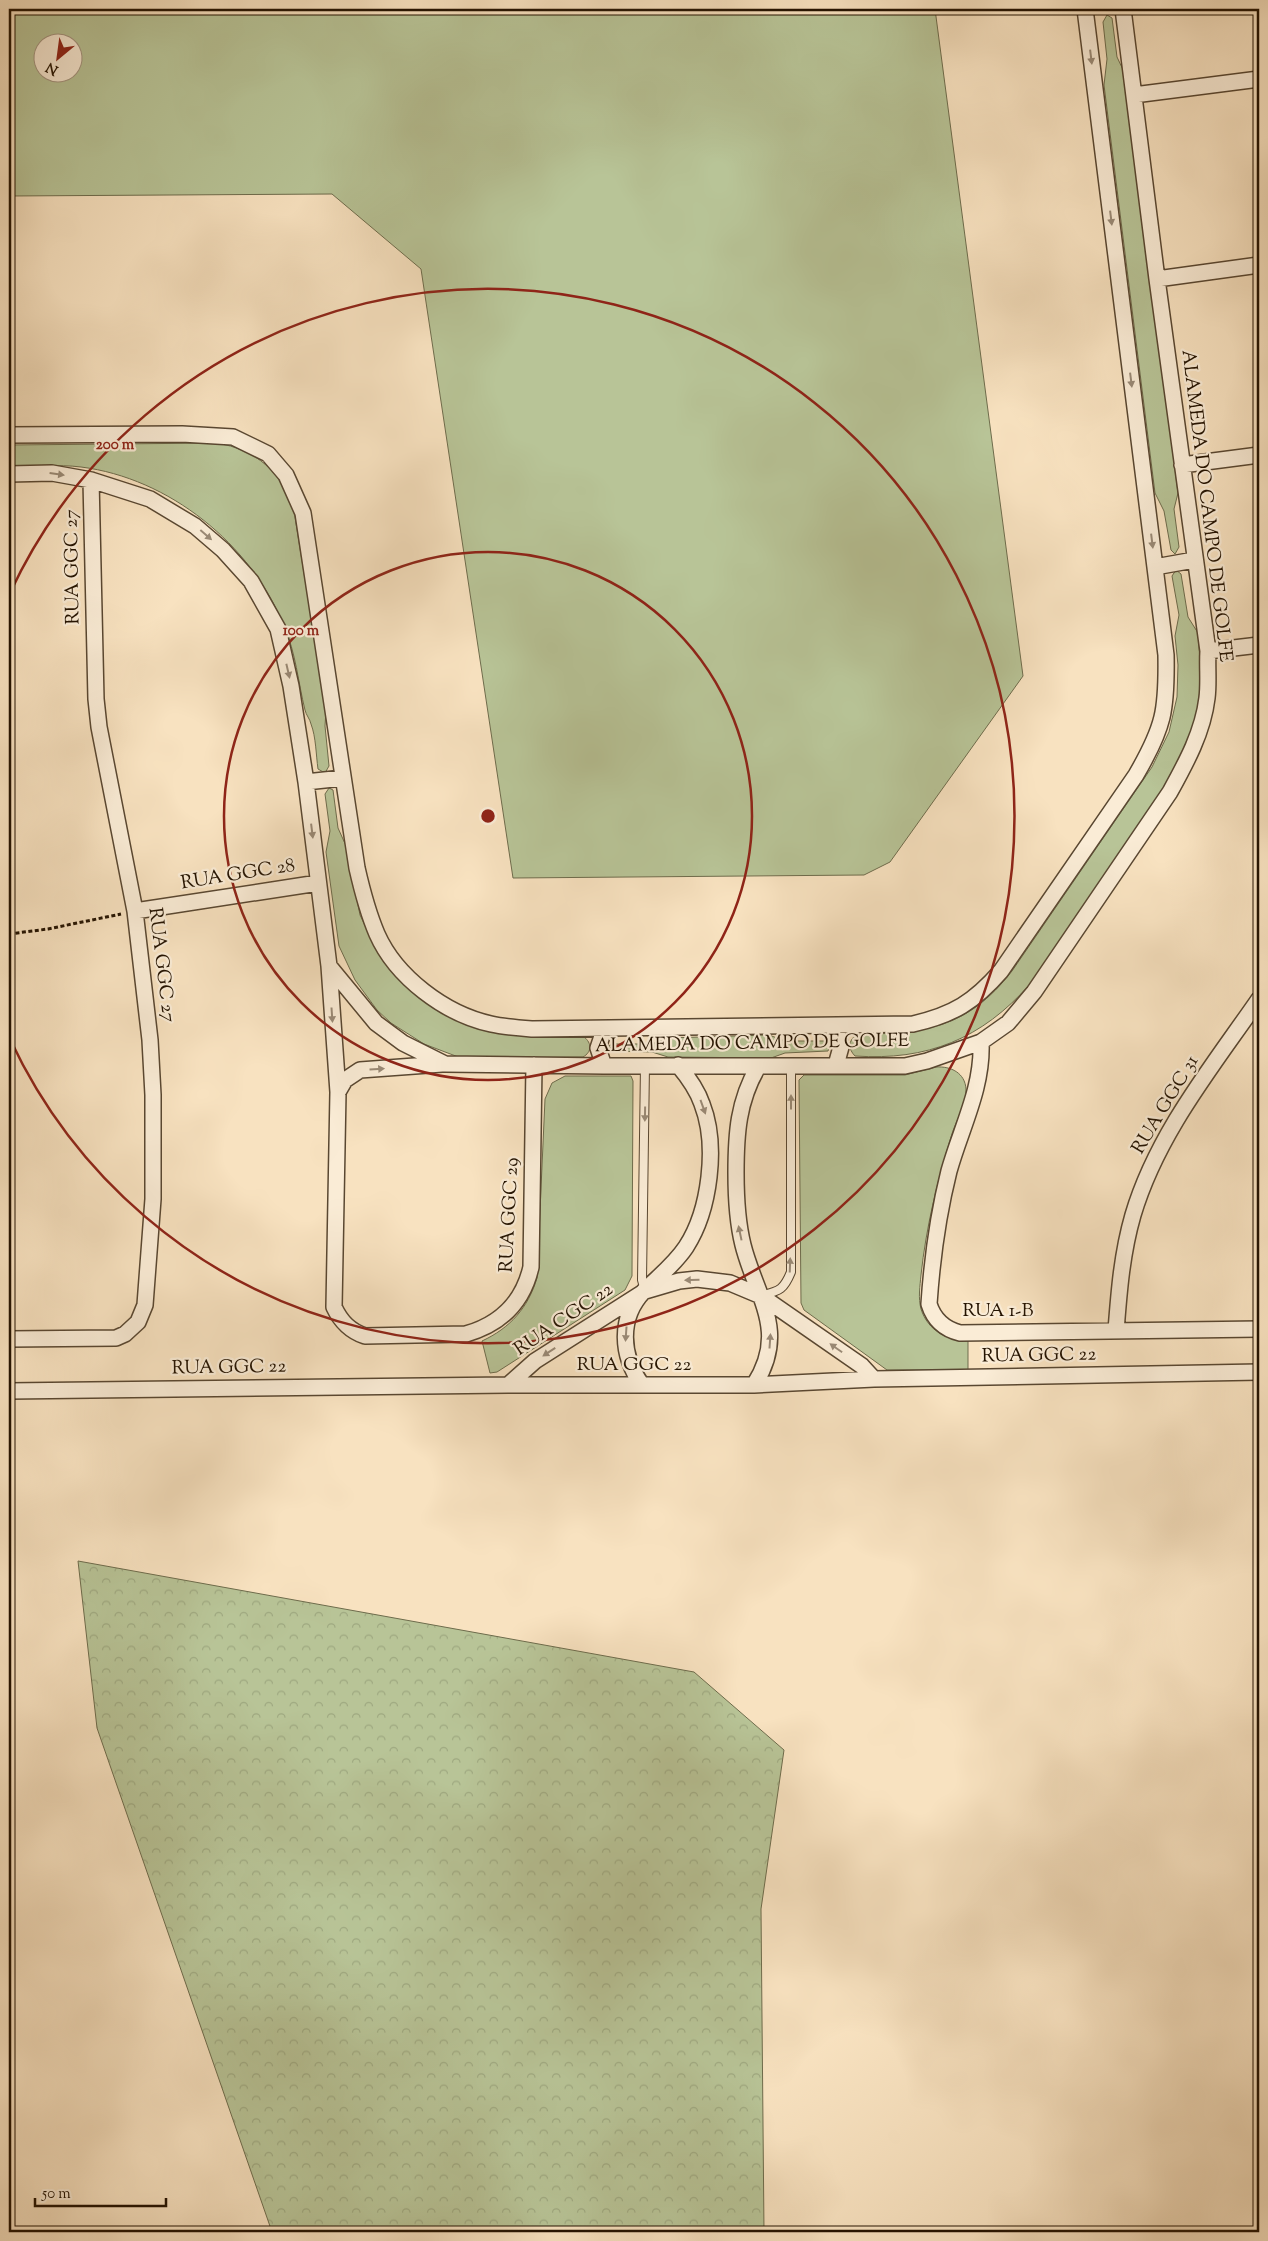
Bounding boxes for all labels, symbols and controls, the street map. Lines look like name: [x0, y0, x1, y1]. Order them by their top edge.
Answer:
north arrow: [32, 32, 82, 82]
one-way arrow: [1087, 49, 1095, 65]
text: N: [43, 56, 62, 79]
one-way arrow: [1107, 211, 1115, 227]
street label: ALAMEDA DO CAMPO DE GOLFE: [1173, 348, 1239, 664]
one-way arrow: [1128, 372, 1136, 388]
text: 200 m: [96, 435, 135, 456]
one-way arrow: [50, 470, 66, 478]
street label: RUA GGC 27: [58, 509, 88, 625]
one-way arrow: [199, 529, 211, 541]
one-way arrow: [1148, 533, 1156, 549]
text: 100 m: [283, 621, 320, 642]
one-way arrow: [284, 663, 292, 678]
centre of rings: [479, 807, 497, 825]
one-way arrow: [308, 824, 316, 840]
street label: RUA GGC 28: [179, 853, 297, 897]
street label: RUA GGC 27: [141, 906, 181, 1024]
one-way arrow: [328, 1007, 336, 1023]
street label: ALAMEDA DO CAMPO DE GOLFE: [595, 1028, 910, 1060]
street label: RUA GGC 31: [1126, 1050, 1206, 1160]
one-way arrow: [369, 1065, 385, 1073]
one-way arrow: [787, 1094, 795, 1110]
one-way arrow: [700, 1099, 707, 1114]
one-way arrow: [640, 1106, 648, 1122]
street label: RUA GGC 29: [494, 1157, 526, 1273]
one-way arrow: [736, 1225, 744, 1241]
one-way arrow: [787, 1256, 795, 1272]
one-way arrow: [684, 1276, 700, 1284]
street label: RUA CGC 22: [509, 1277, 619, 1363]
street label: RUA 1-B: [962, 1298, 1034, 1325]
one-way arrow: [621, 1326, 629, 1342]
one-way arrow: [766, 1333, 774, 1349]
street label: RUA GGC 22: [981, 1342, 1097, 1370]
one-way arrow: [829, 1343, 843, 1353]
one-way arrow: [543, 1347, 556, 1356]
street label: RUA GGC 22: [577, 1352, 691, 1379]
street label: RUA GGC 22: [171, 1354, 287, 1382]
scale bar: [35, 2176, 166, 2208]
text: 50 m: [41, 2184, 71, 2205]

